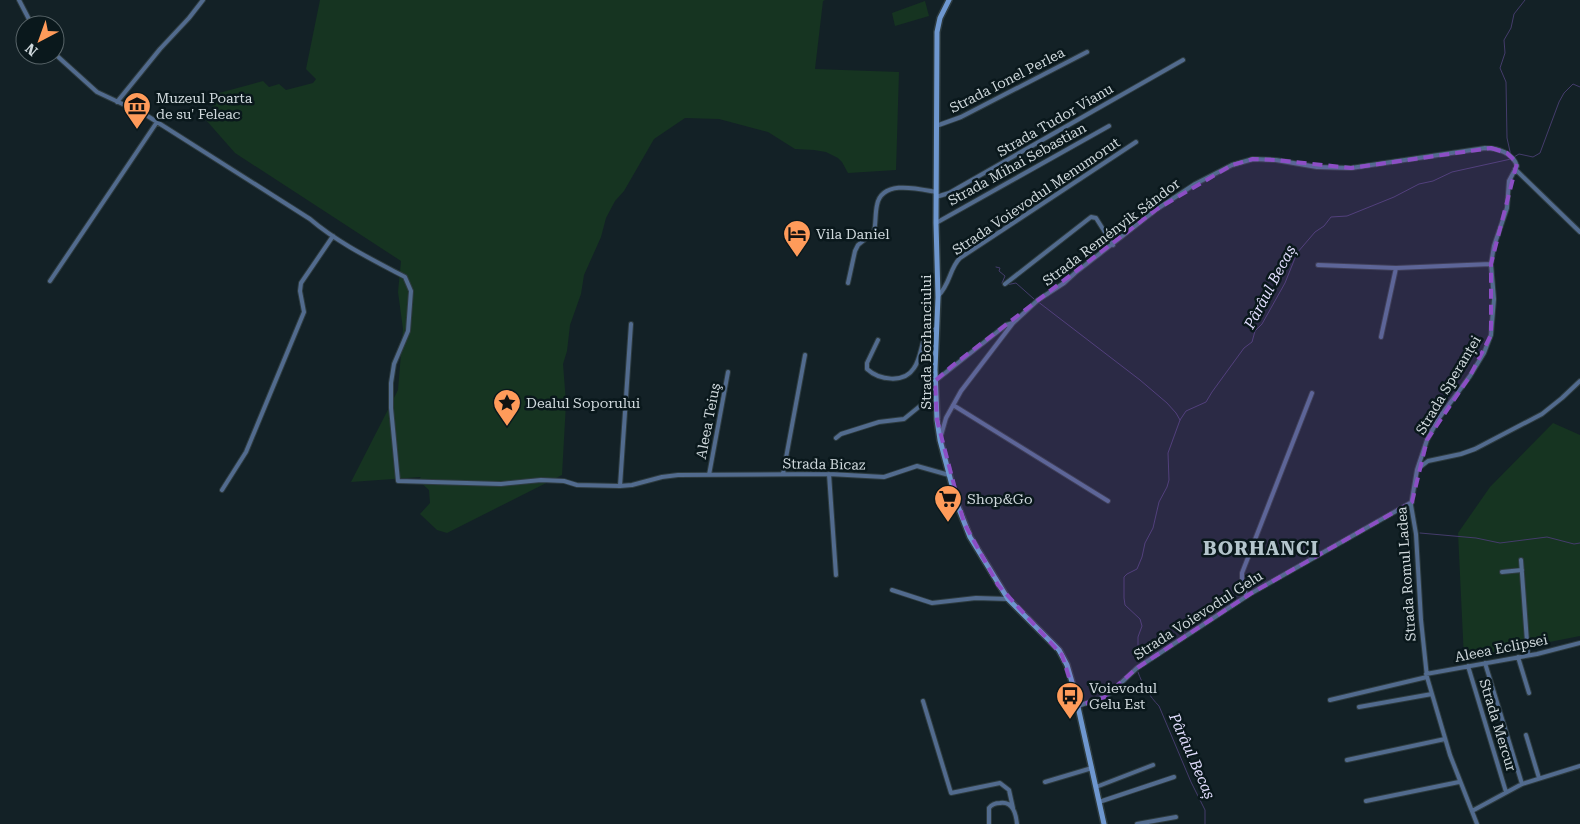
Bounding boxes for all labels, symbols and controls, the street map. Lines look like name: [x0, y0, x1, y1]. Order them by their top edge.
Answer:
north arrow: [15, 15, 65, 65]
text: N: [22, 40, 41, 59]
street label: Strada Ionel Perlea: [947, 44, 1068, 116]
street label: Strada Tudor Vianu: [994, 80, 1116, 160]
place label: Muzeul Poarta de su' Feleac: [156, 90, 253, 122]
museum icon: Muzeul Poarta de su' Feleac: [122, 91, 152, 130]
street label: Strada Mihai Sebastian: [945, 119, 1089, 209]
street label: Strada Voievodul Menumorut: [949, 134, 1123, 258]
street label: Strada Reményik Sándor: [1039, 175, 1183, 289]
hotel icon: Vila Daniel: [782, 219, 812, 258]
place label: Vila Daniel: [816, 226, 890, 242]
water label: Pârâul Becaș: [1240, 242, 1300, 333]
street label: Strada Borhanciului: [918, 274, 934, 410]
street label: Strada Speranței: [1412, 332, 1485, 438]
street label: Aleea Teiuş: [693, 381, 723, 460]
place icon: Dealul Soporului: [492, 388, 522, 427]
place label: Dealul Soporului: [526, 395, 641, 411]
street label: Strada Bicaz: [782, 455, 866, 473]
supermarket icon: Shop&Go: [933, 484, 963, 523]
place label: Shop&Go: [967, 491, 1033, 507]
street label: Strada Romul Ladea: [1393, 506, 1419, 642]
district label: BORHANCI: [1203, 537, 1319, 560]
street label: Strada Voievodul Gelu: [1131, 567, 1266, 663]
street label: Aleea Eclipsei: [1453, 631, 1549, 665]
street label: Strada Mercur: [1476, 677, 1520, 773]
place label: Voievodul Gelu Est: [1089, 680, 1158, 712]
bus stop icon: Voievodul Gelu Est: [1055, 681, 1085, 720]
water label: Pârâul Becaș: [1164, 709, 1219, 802]

